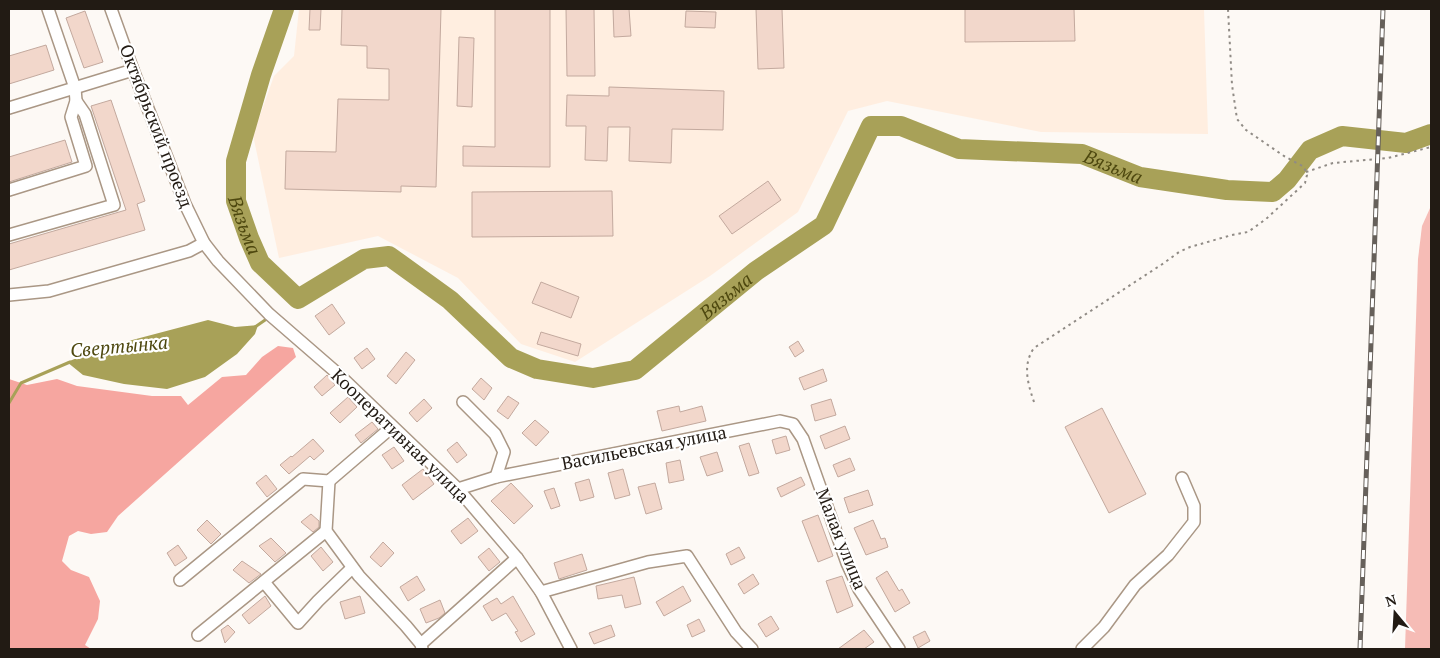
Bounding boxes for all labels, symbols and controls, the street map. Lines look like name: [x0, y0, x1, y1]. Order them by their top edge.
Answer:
street label: Октябрьский проезд: [115, 40, 199, 211]
water label: Вязьма: [1079, 143, 1147, 189]
water label: Вязьма: [223, 191, 268, 258]
water label: Вязьма: [693, 266, 757, 325]
water label: Свертынка: [69, 329, 169, 362]
street label: Кооперативная улица: [326, 363, 475, 508]
street label: Васильевская улица: [559, 419, 728, 475]
street label: Малая улица: [811, 484, 873, 593]
north arrow: [1370, 588, 1420, 638]
text: N: [1383, 589, 1399, 611]

